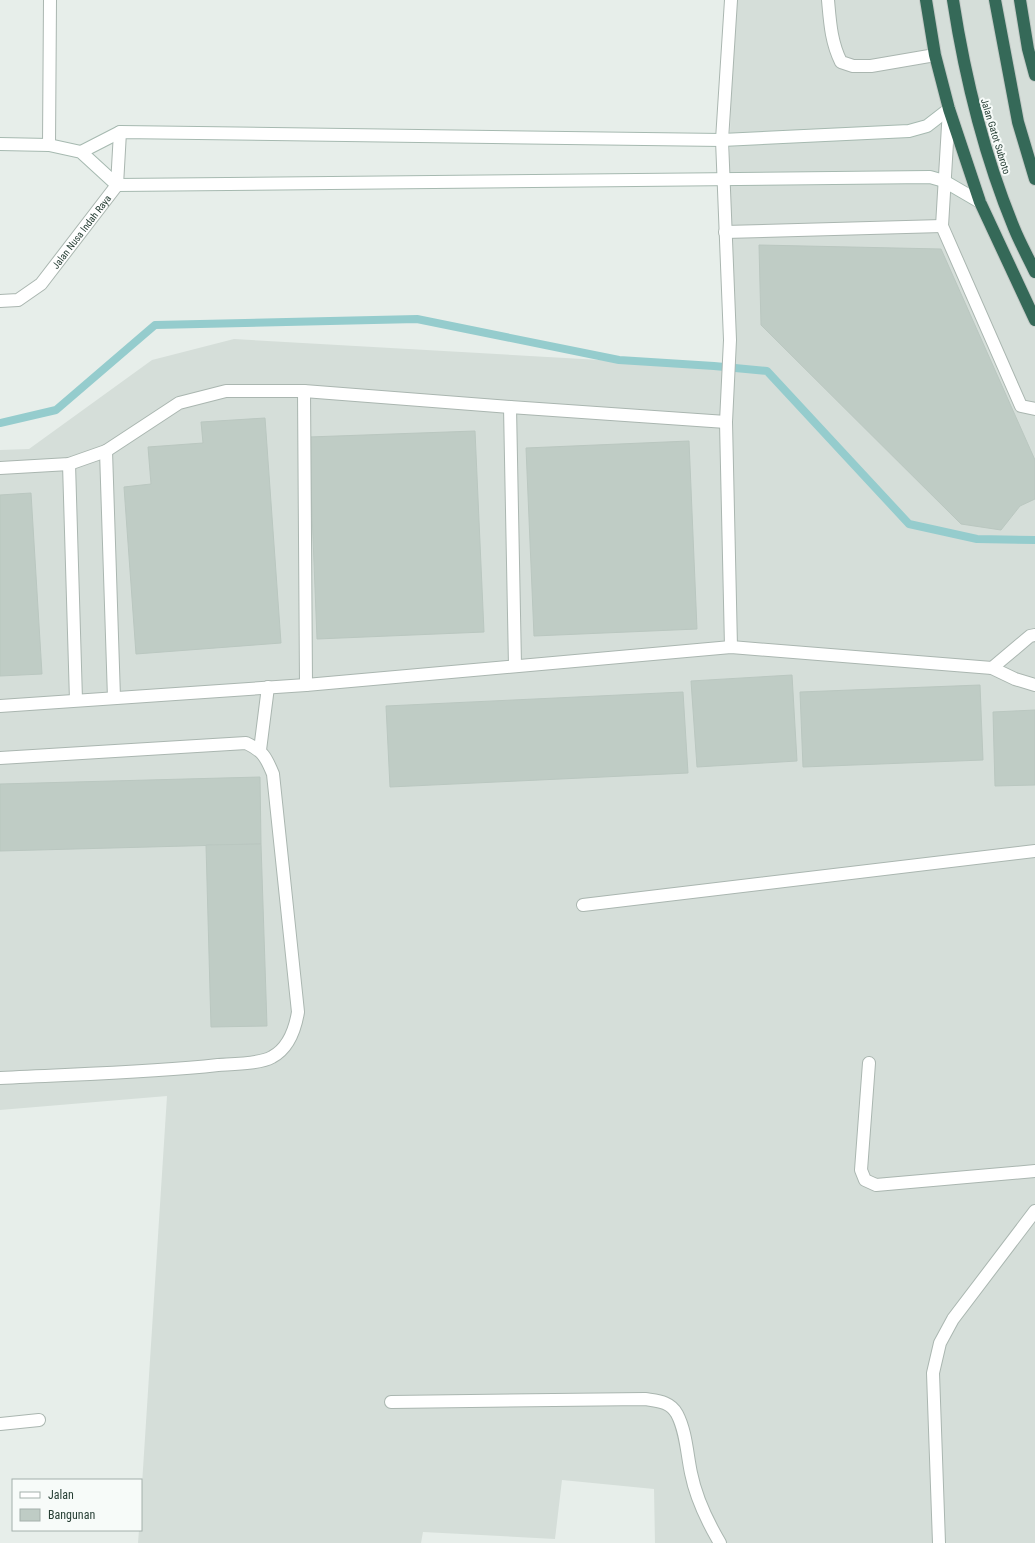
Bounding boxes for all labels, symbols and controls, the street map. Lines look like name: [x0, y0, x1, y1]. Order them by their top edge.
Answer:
street label: Jalan Gatot Subroto: [979, 97, 1012, 175]
street label: Jalan Nusa Indah Raya: [50, 193, 113, 271]
legend: [12, 1479, 142, 1531]
text: Jalan: [48, 1488, 74, 1502]
text: Bangunan: [48, 1508, 95, 1522]

